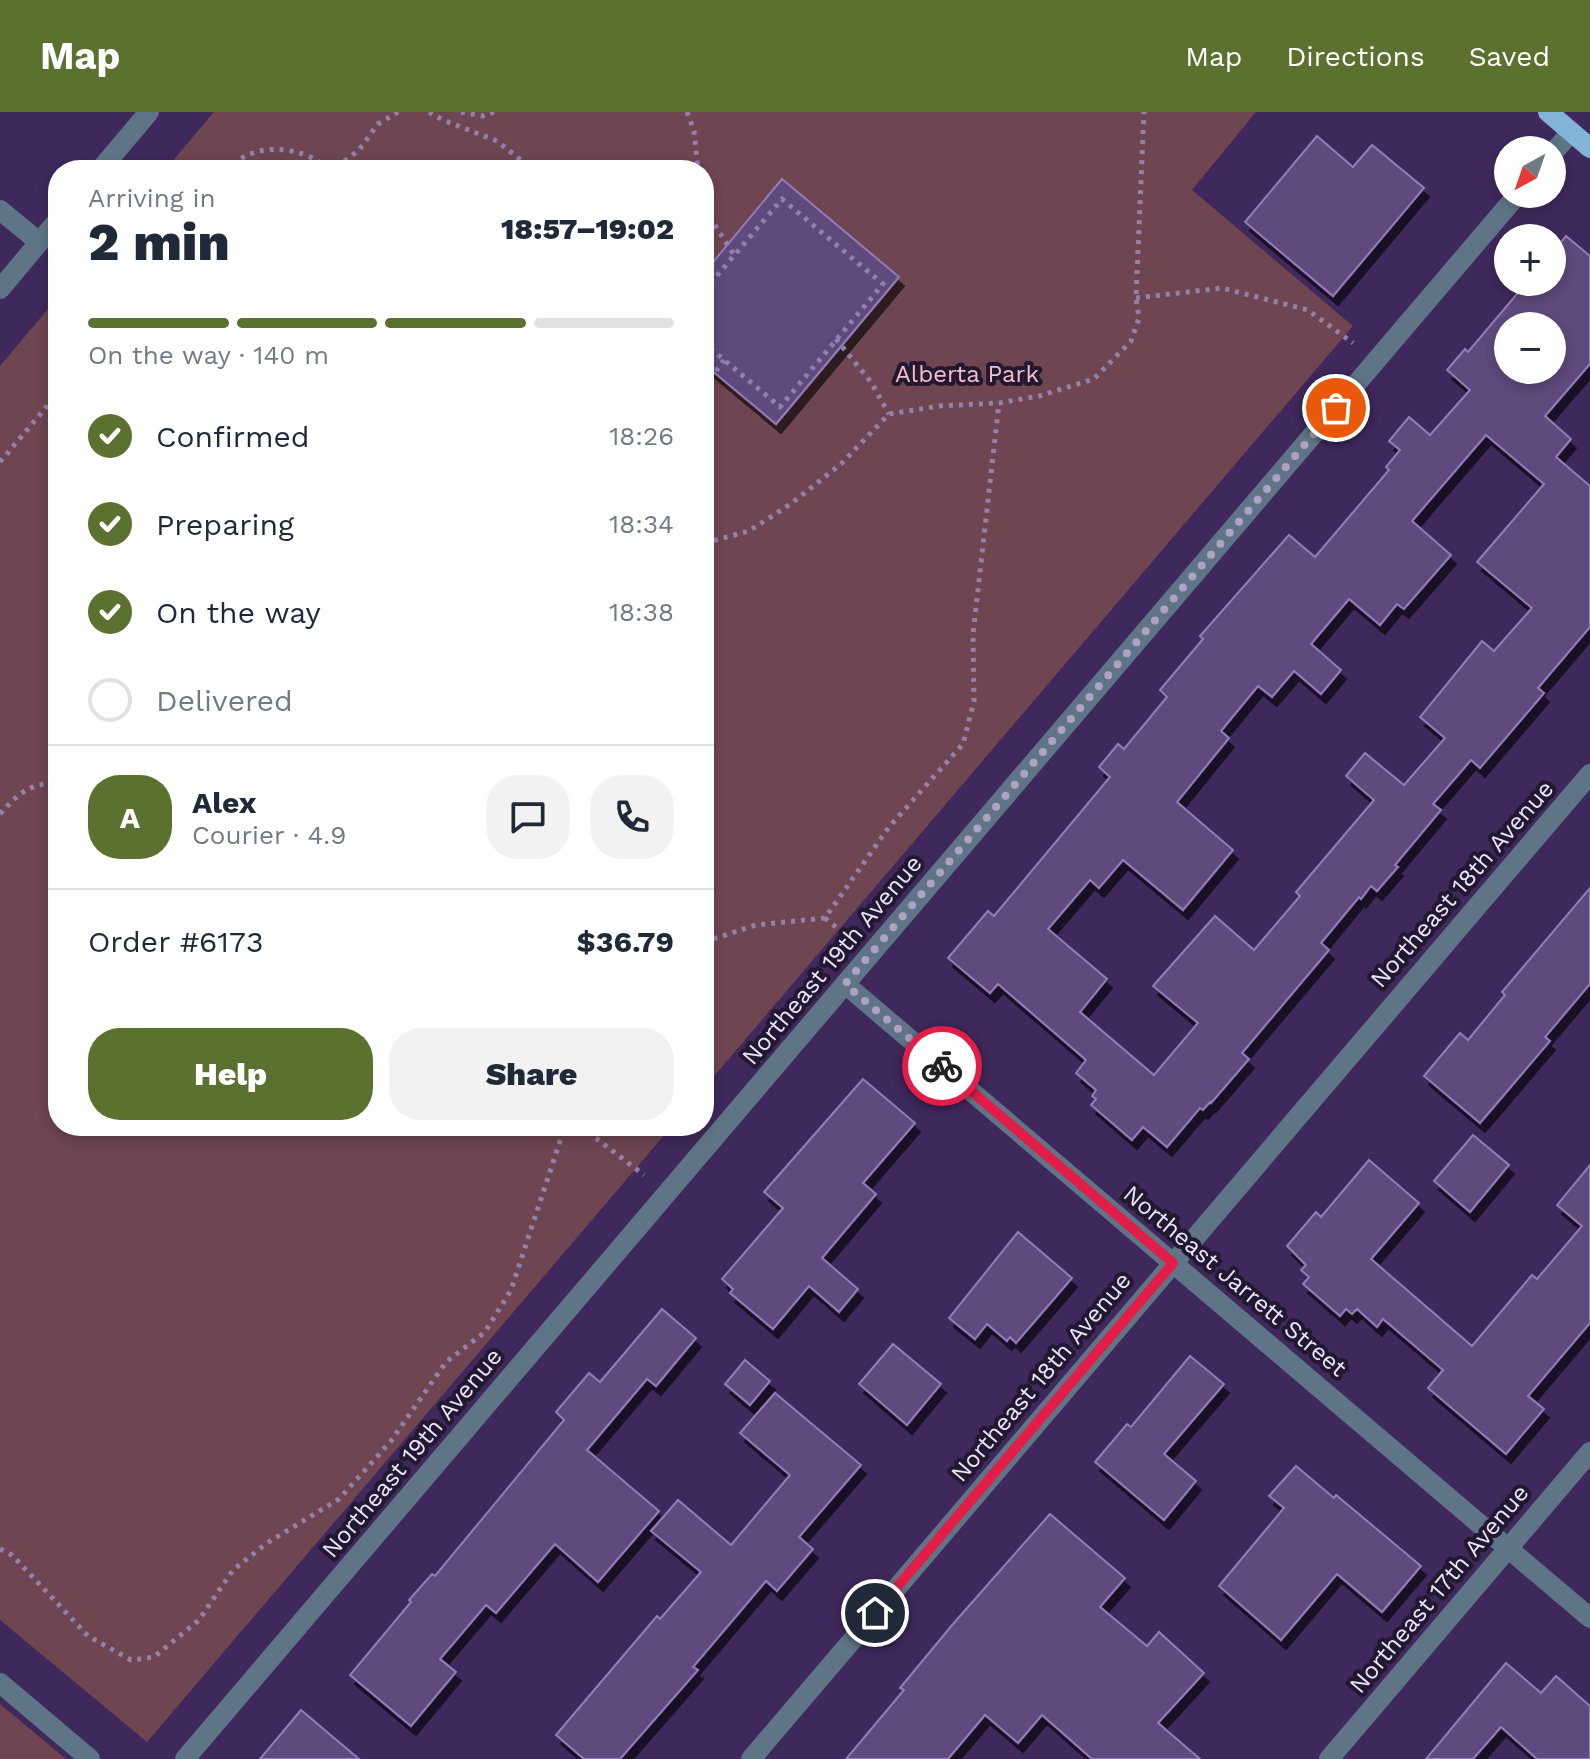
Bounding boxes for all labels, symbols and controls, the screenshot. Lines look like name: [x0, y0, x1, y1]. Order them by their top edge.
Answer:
text: Map: [40, 34, 120, 78]
text: Map: [1185, 40, 1242, 73]
text: Directions: [1286, 40, 1425, 73]
text: Saved: [1469, 40, 1550, 73]
north arrow: [1494, 136, 1566, 208]
map controls: [1494, 136, 1566, 384]
text: Arriving in: [88, 183, 216, 213]
text: 18:57–19:02: [501, 211, 674, 246]
text: 2 min: [88, 212, 230, 273]
button: +: [1494, 224, 1566, 296]
button: −: [1494, 312, 1566, 384]
text: On the way · 140 m: [88, 340, 329, 370]
park label: Alberta Park: [895, 360, 1039, 388]
pin: [1302, 374, 1370, 442]
icon: bag: [1314, 386, 1358, 430]
icon: check: [88, 414, 132, 458]
text: Confirmed: [156, 419, 310, 454]
text: 18:26: [609, 421, 674, 451]
icon: check: [88, 502, 132, 546]
text: Preparing: [156, 507, 294, 542]
text: 18:34: [609, 509, 674, 539]
icon: check: [88, 590, 132, 634]
text: On the way: [156, 595, 321, 630]
text: 18:38: [609, 597, 674, 627]
text: Delivered: [156, 683, 293, 718]
button: chat: [486, 775, 570, 859]
button: phone: [590, 775, 674, 859]
street label: Northeast 18th Avenue: [1365, 775, 1559, 993]
text: Alex: [192, 785, 256, 820]
text: A: [120, 800, 140, 835]
text: Courier · 4.9: [192, 820, 346, 850]
street label: Northeast 19th Avenue: [736, 850, 928, 1070]
text: Order #6173: [88, 924, 263, 959]
text: $36.79: [576, 924, 674, 959]
courier: [902, 1026, 982, 1106]
button: Help: [88, 1028, 373, 1120]
button: Share: [389, 1028, 674, 1120]
icon: bike: [920, 1044, 964, 1088]
street label: Northeast Jarrett Street: [1118, 1180, 1352, 1382]
street label: Northeast 18th Avenue: [945, 1267, 1137, 1487]
street label: Northeast 19th Avenue: [316, 1343, 508, 1563]
street label: Northeast 17th Avenue: [1344, 1479, 1534, 1699]
pin: [841, 1579, 909, 1647]
icon: home: [853, 1591, 897, 1635]

